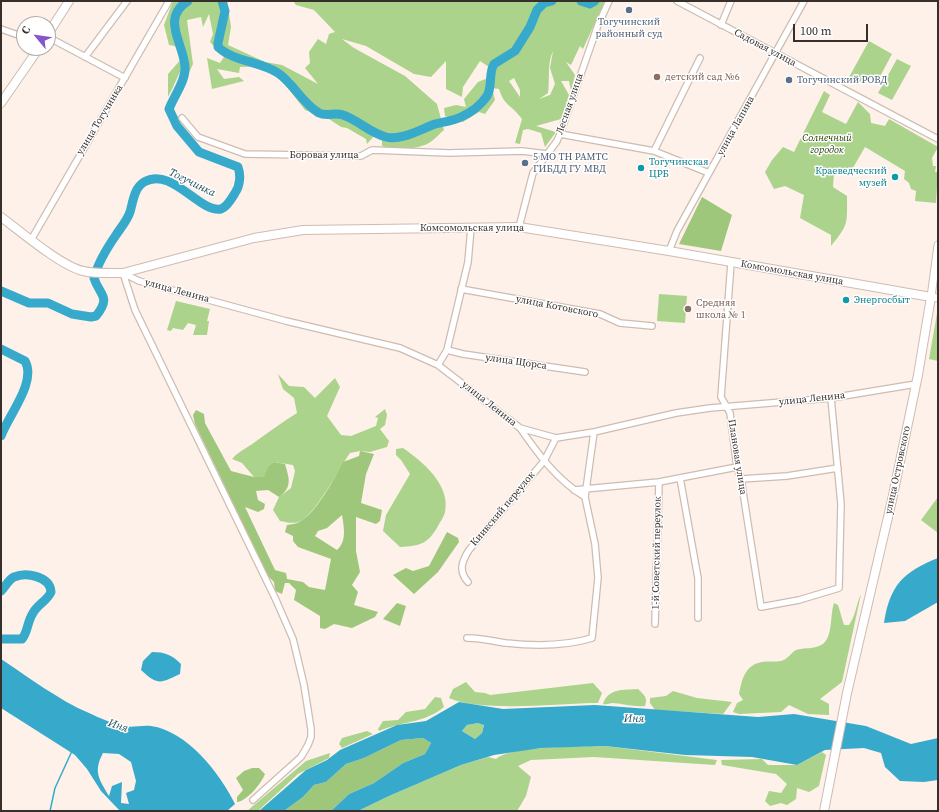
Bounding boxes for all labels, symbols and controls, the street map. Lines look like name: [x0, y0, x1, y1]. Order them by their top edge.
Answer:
marker: Тогучинский районный суд: [624, 5, 634, 15]
north arrow: [16, 16, 56, 56]
place label: Тогучинский районный суд: [596, 16, 662, 40]
scale bar: [795, 16, 870, 42]
text: 100 m: [800, 23, 832, 39]
text: С: [18, 24, 34, 37]
street label: Садовая улица: [732, 27, 798, 69]
place label: детский сад №6: [665, 71, 740, 83]
street label: Лесная улица: [554, 72, 586, 136]
marker: детский сад №6: [652, 72, 662, 82]
place label: Тогучинский РОВД: [797, 74, 887, 86]
marker: Тогучинский РОВД: [784, 75, 794, 85]
street label: улица Тогучинка: [74, 83, 126, 157]
street label: улица Лапина: [715, 94, 757, 158]
park label: Солнечный городок: [802, 132, 852, 156]
street label: Боровая улица: [290, 149, 358, 161]
place label: 5 МО ТН РАМТС ГИБДД ГУ МВД: [533, 151, 608, 174]
place label: Тогучинская ЦРБ: [649, 156, 709, 180]
marker: 5 МО ТН РАМТС ГИБДД ГУ МВД: [520, 158, 530, 168]
marker: Тогучинская ЦРБ: [636, 163, 646, 173]
place label: Краеведческий музей: [815, 165, 887, 188]
water label: Тогучинка: [167, 166, 217, 200]
marker: Краеведческий музей: [890, 172, 900, 182]
street label: Комсомольская улица: [420, 222, 524, 234]
street label: Комсомольская улица: [740, 258, 844, 288]
street label: улица Ленина: [143, 277, 211, 305]
street label: улица Котовского: [515, 293, 599, 321]
place label: Энергосбыт: [854, 294, 910, 306]
marker: Энергосбыт: [841, 295, 851, 305]
place label: Средняя школа № 1: [696, 297, 746, 320]
marker: Средняя школа № 1: [683, 304, 693, 314]
street label: улица Щорса: [484, 352, 548, 372]
street label: улица Ленина: [459, 379, 519, 429]
street label: улица Ленина: [778, 390, 846, 408]
street label: Плановая улица: [725, 418, 749, 496]
street label: улица Островского: [883, 425, 913, 515]
street label: Киикский переулок: [468, 469, 538, 549]
street label: 1-й Советский переулок: [650, 496, 664, 610]
water label: Иня: [624, 712, 644, 726]
water label: Иня: [106, 716, 130, 736]

